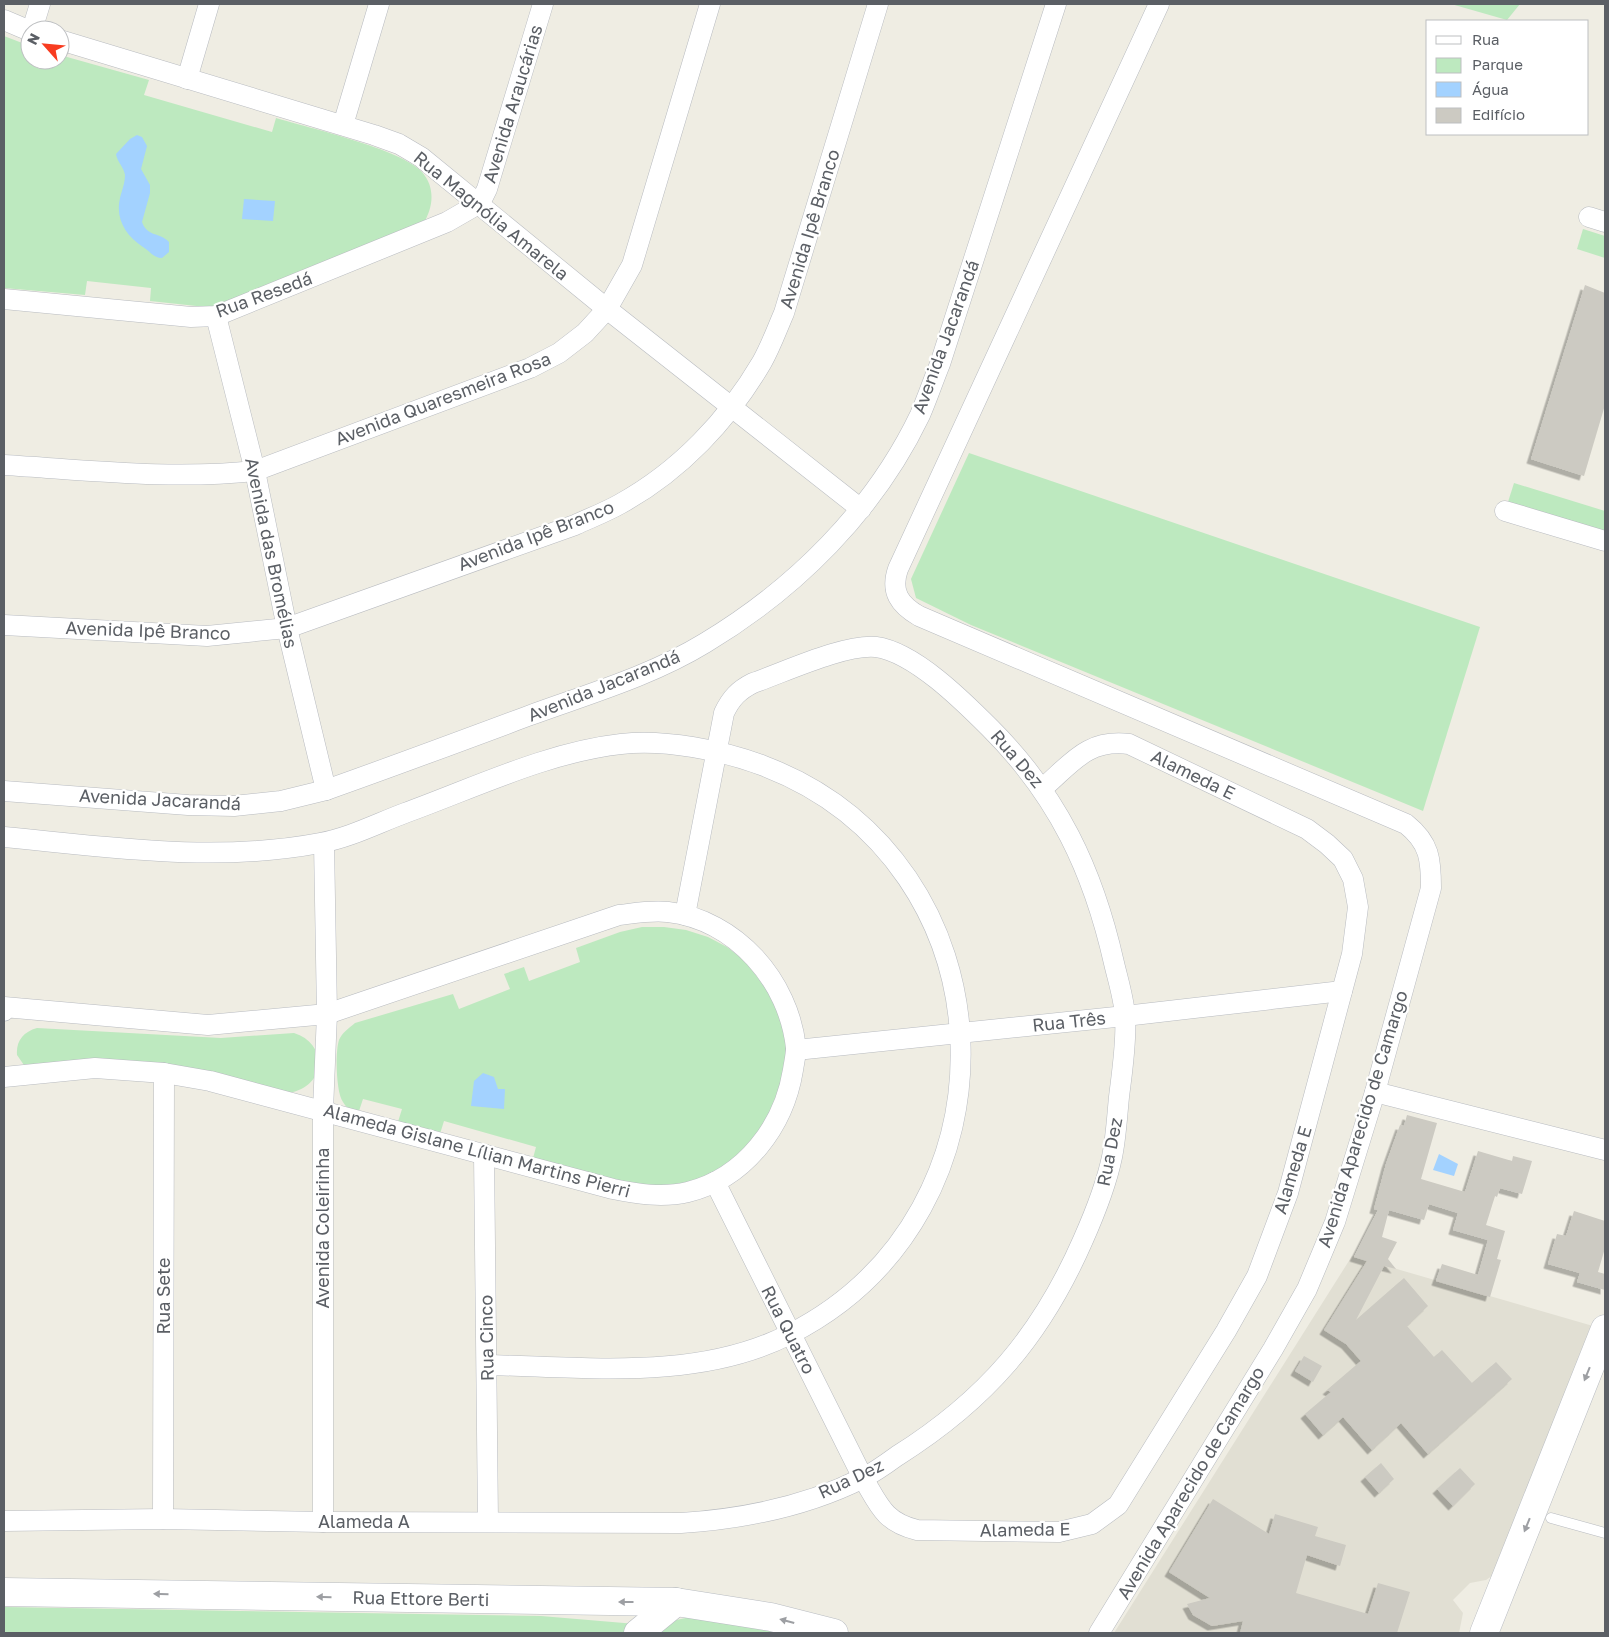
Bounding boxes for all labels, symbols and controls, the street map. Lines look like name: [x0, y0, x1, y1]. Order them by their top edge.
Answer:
north arrow: [20, 20, 70, 70]
legend: [1426, 20, 1589, 135]
street label: Avenida Araucárias: [478, 22, 547, 185]
text: N: [23, 30, 43, 47]
text: Rua: [1472, 30, 1499, 48]
text: Parque: [1472, 55, 1523, 73]
text: Água: [1472, 80, 1509, 98]
text: Edifício: [1472, 105, 1525, 123]
street label: Rua Magnólia Amarela: [410, 146, 573, 284]
street label: Avenida Ipê Branco: [774, 147, 844, 311]
street label: Avenida Jacarandá: [907, 257, 983, 417]
street label: Rua Resedá: [212, 266, 315, 322]
street label: Avenida Quaresmeira Rosa: [332, 347, 554, 449]
street label: Avenida das Bromélias: [241, 455, 303, 650]
street label: Avenida Ipê Branco: [455, 495, 617, 575]
street label: Avenida Ipê Branco: [65, 616, 231, 644]
street label: Avenida Jacarandá: [524, 644, 683, 726]
street label: Rua Dez: [987, 725, 1049, 792]
street label: Alameda E: [1148, 744, 1239, 804]
street label: Avenida Jacarandá: [78, 784, 242, 814]
street label: Avenida Aparecido de Camargo: [1312, 988, 1412, 1250]
street label: Rua Três: [1031, 1006, 1107, 1036]
street label: Alameda Gislane Lílian Martins Pierri: [322, 1098, 633, 1202]
street label: Rua Dez: [1092, 1116, 1126, 1188]
street label: Alameda E: [1268, 1123, 1316, 1216]
street label: Avenida Coleirinha: [311, 1148, 333, 1308]
street label: Rua Sete: [152, 1257, 174, 1335]
street label: Rua Quatro: [757, 1282, 821, 1378]
street label: Rua Cinco: [474, 1295, 498, 1381]
street label: Avenida Aparecido de Camargo: [1112, 1362, 1268, 1603]
one-way arrow: [1583, 1367, 1591, 1382]
street label: Rua Dez: [814, 1453, 887, 1503]
street label: Alameda A: [318, 1510, 410, 1532]
street label: Alameda E: [979, 1517, 1071, 1541]
one-way arrow: [1523, 1518, 1531, 1532]
street label: Rua Ettore Berti: [352, 1586, 490, 1610]
one-way arrow: [153, 1589, 169, 1597]
one-way arrow: [316, 1593, 332, 1601]
one-way arrow: [618, 1598, 634, 1606]
one-way arrow: [780, 1617, 795, 1625]

